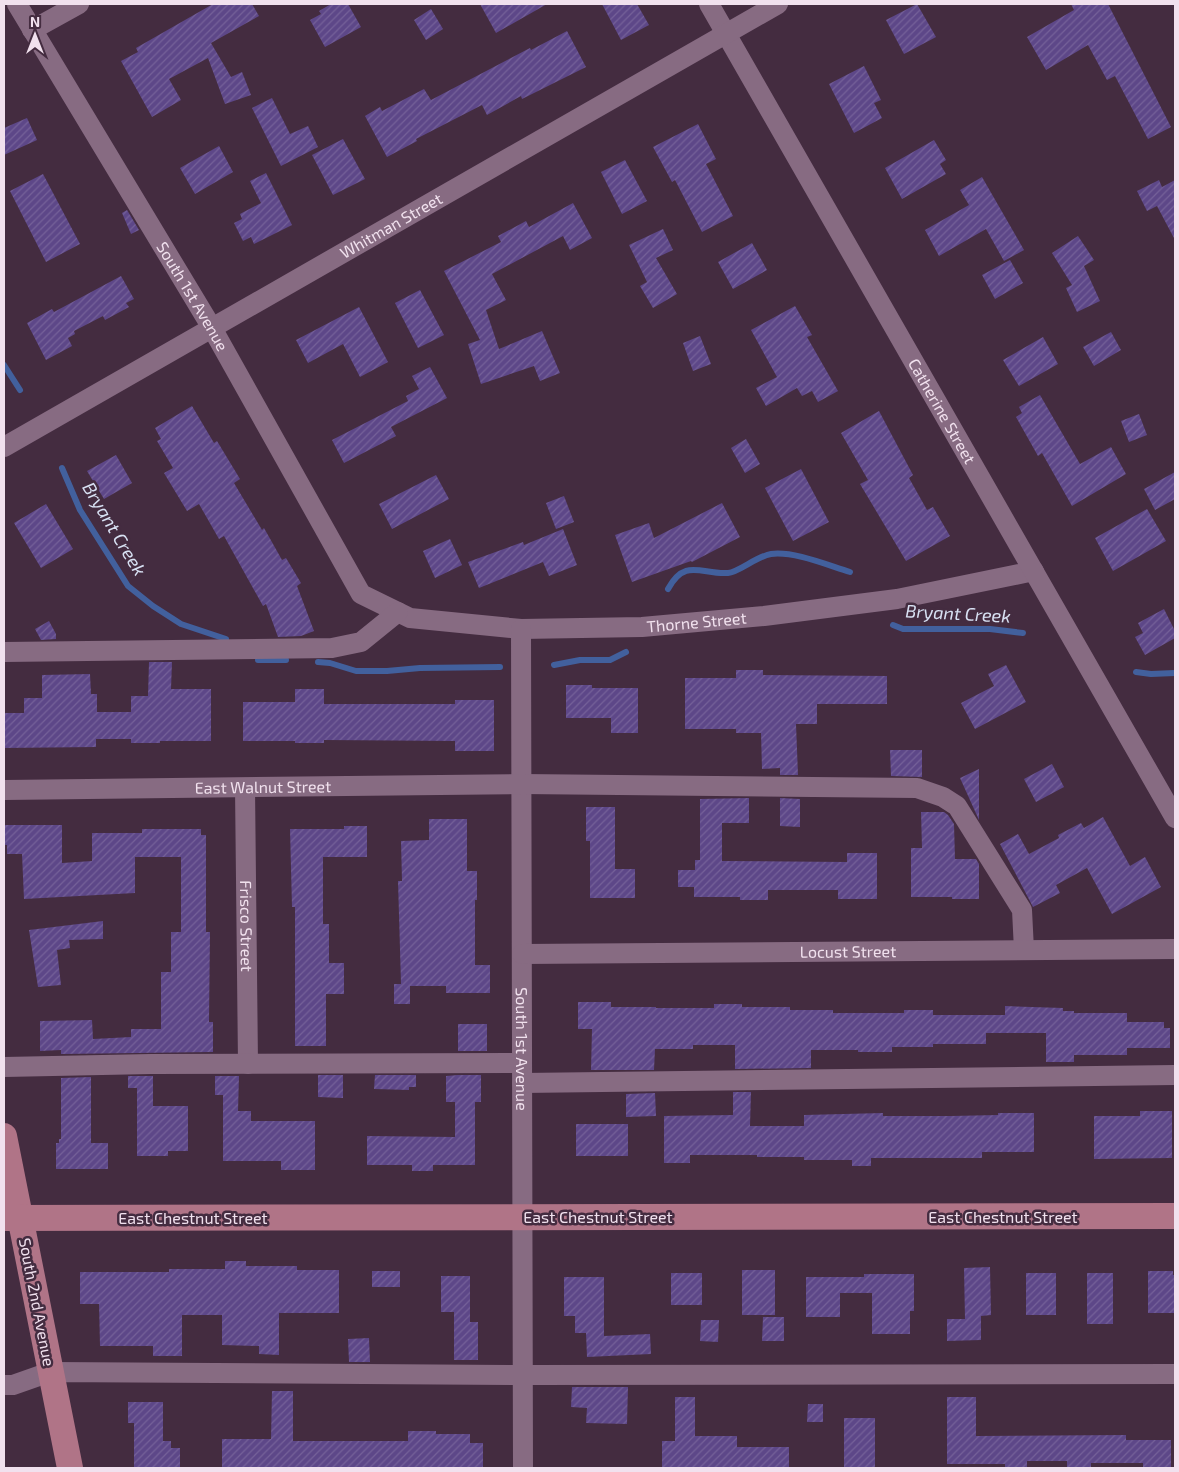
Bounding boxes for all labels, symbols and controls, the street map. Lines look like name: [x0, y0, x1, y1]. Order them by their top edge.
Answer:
north arrow: [10, 10, 60, 60]
text: N: [30, 13, 40, 30]
street label: Whitman Street: [336, 188, 445, 262]
street label: South 1st Avenue: [153, 238, 233, 354]
street label: Catherine Street: [905, 355, 980, 467]
water label: Bryant Creek: [78, 478, 151, 579]
water label: Bryant Creek: [905, 599, 1011, 627]
street label: Thorne Street: [646, 608, 747, 636]
street label: East Walnut Street: [195, 776, 331, 797]
street label: Frisco Street: [237, 880, 257, 972]
street label: Locust Street: [800, 941, 896, 961]
street label: South 1st Avenue: [513, 987, 532, 1111]
street label: East Chestnut Street: [523, 1207, 673, 1226]
street label: East Chestnut Street: [928, 1207, 1078, 1226]
street label: East Chestnut Street: [118, 1208, 268, 1227]
street label: South 2nd Avenue: [16, 1236, 59, 1368]

